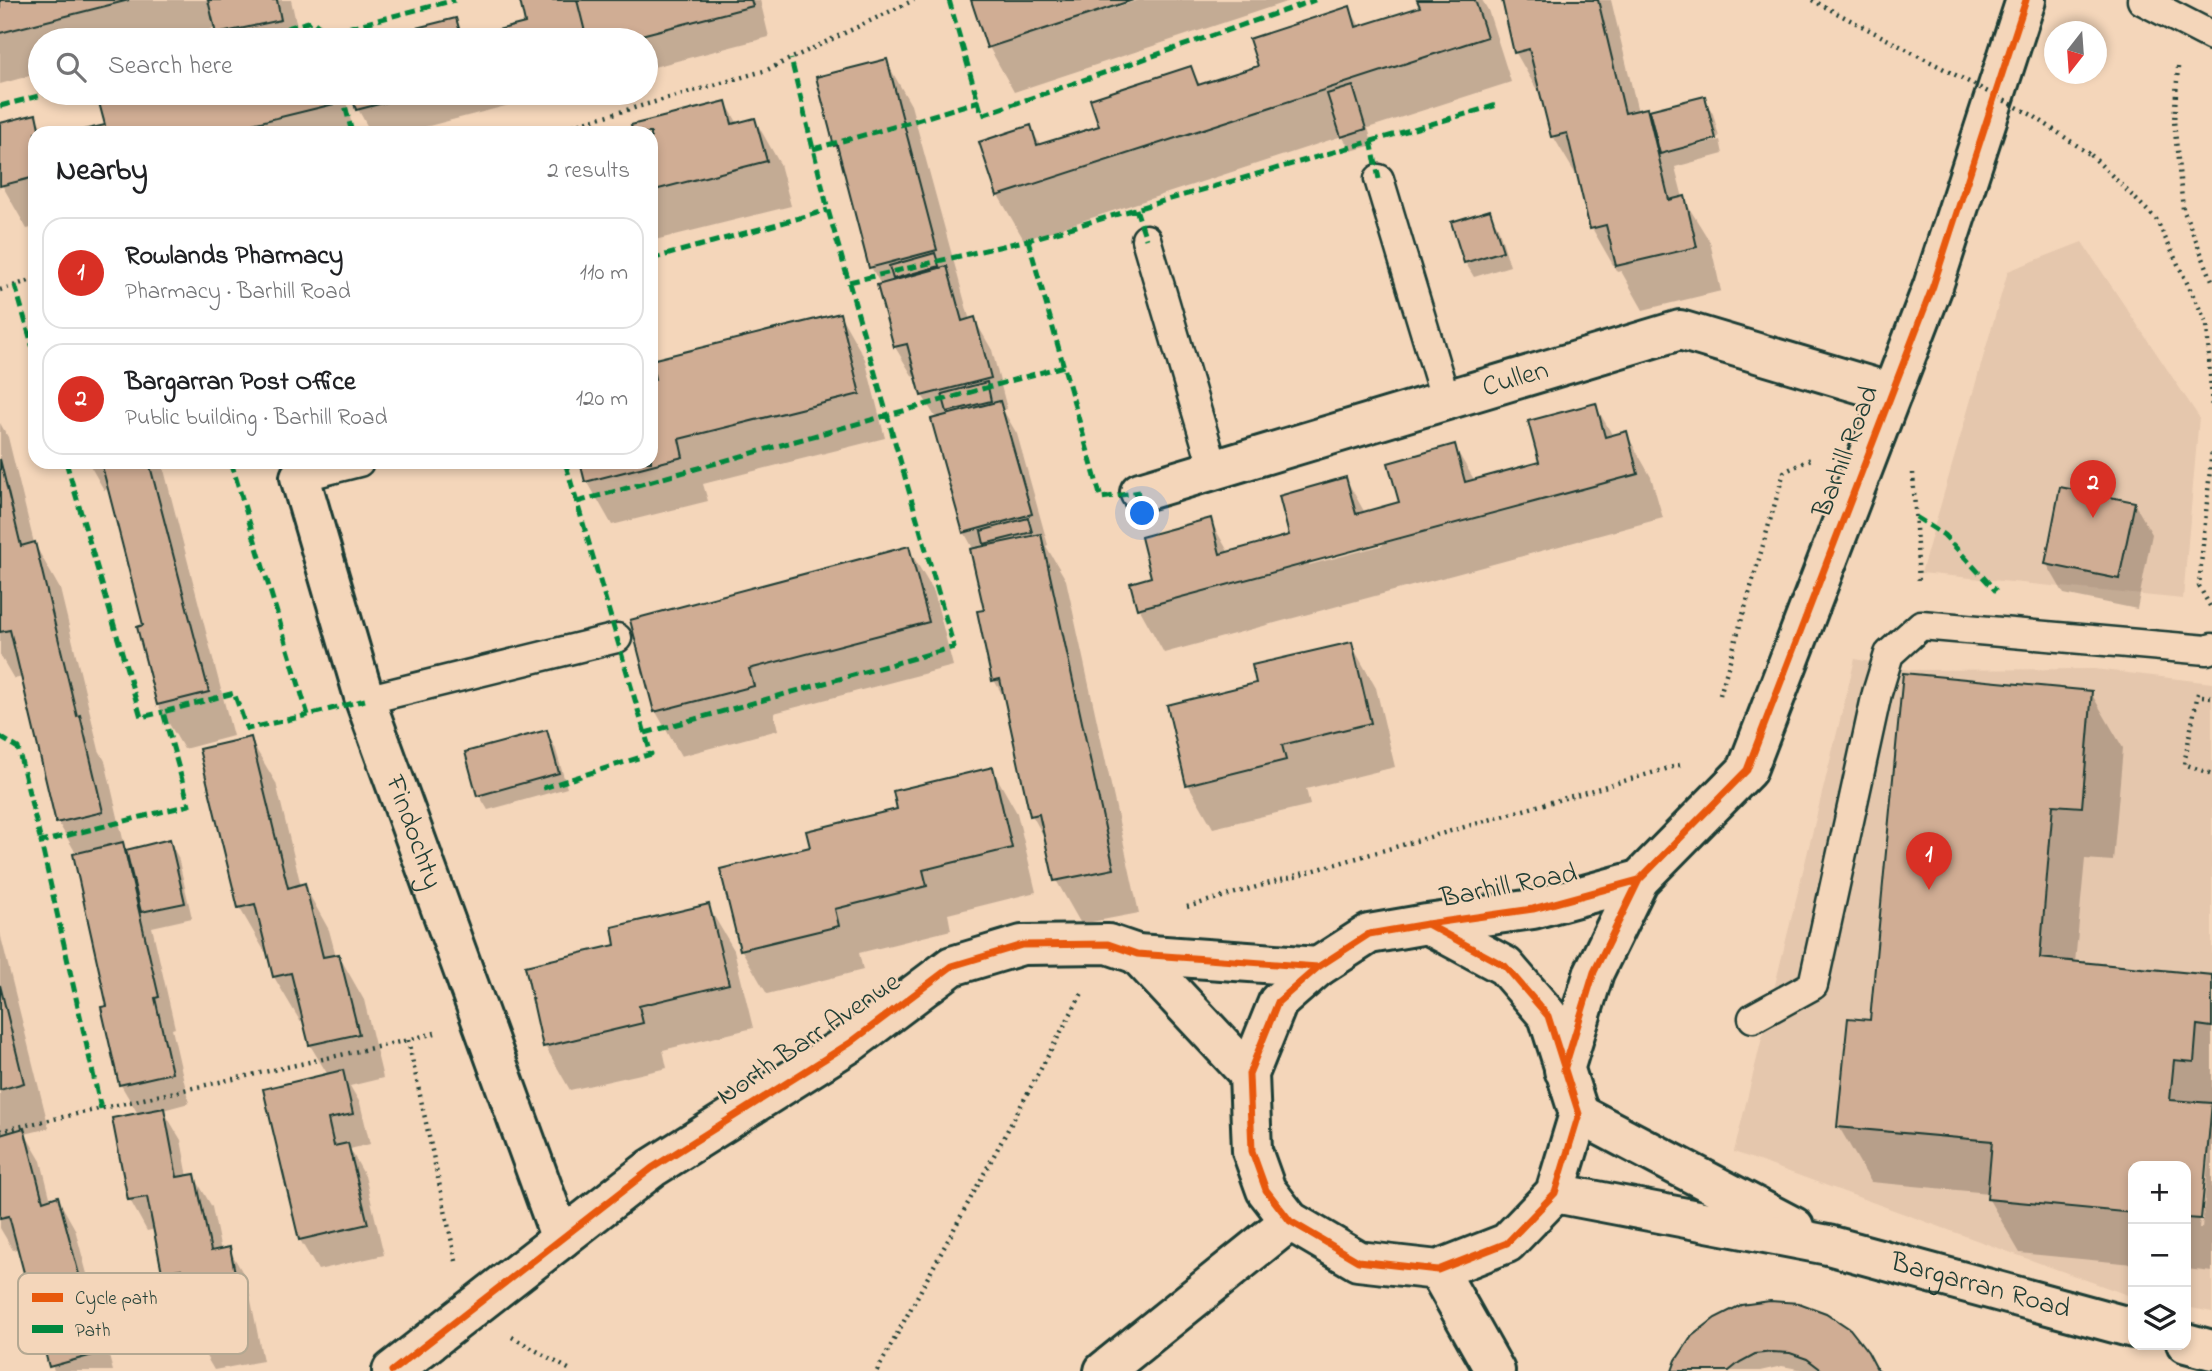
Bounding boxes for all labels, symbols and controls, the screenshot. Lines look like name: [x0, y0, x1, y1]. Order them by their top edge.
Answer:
north arrow: [2044, 21, 2107, 84]
search box: [28, 28, 658, 105]
icon: search: [52, 48, 90, 86]
text: Search here: [108, 48, 233, 86]
text: Nearby: [56, 150, 148, 194]
text: 2 results: [547, 155, 630, 188]
text: Rowlands Pharmacy: [125, 238, 343, 276]
text: 1: [77, 257, 85, 290]
text: 110 m: [580, 257, 628, 290]
text: Pharmacy · Barhill Road: [125, 276, 351, 309]
street label: Cullen: [1477, 350, 1553, 409]
text: Bargarran Post Office: [125, 364, 356, 402]
street label: Barhill Road: [1803, 380, 1891, 525]
text: 2: [75, 383, 87, 416]
text: 120 m: [576, 383, 628, 416]
text: Public building · Barhill Road: [125, 402, 387, 435]
pin: 2: [2070, 460, 2116, 518]
your location: [1125, 496, 1159, 530]
street label: Findochty: [373, 769, 453, 895]
pin: 1: [1906, 832, 1952, 890]
street label: Barhill Road: [1436, 854, 1581, 921]
street label: North Barr Avenue: [709, 963, 909, 1117]
map controls: [2128, 1161, 2191, 1350]
button: +: [2128, 1161, 2191, 1224]
button: −: [2128, 1224, 2191, 1287]
street label: Bargarran Road: [1885, 1242, 2075, 1331]
legend: [18, 1273, 248, 1354]
text: Cycle path: [75, 1286, 157, 1314]
button: layers: [2128, 1287, 2191, 1350]
text: Path: [75, 1318, 111, 1345]

